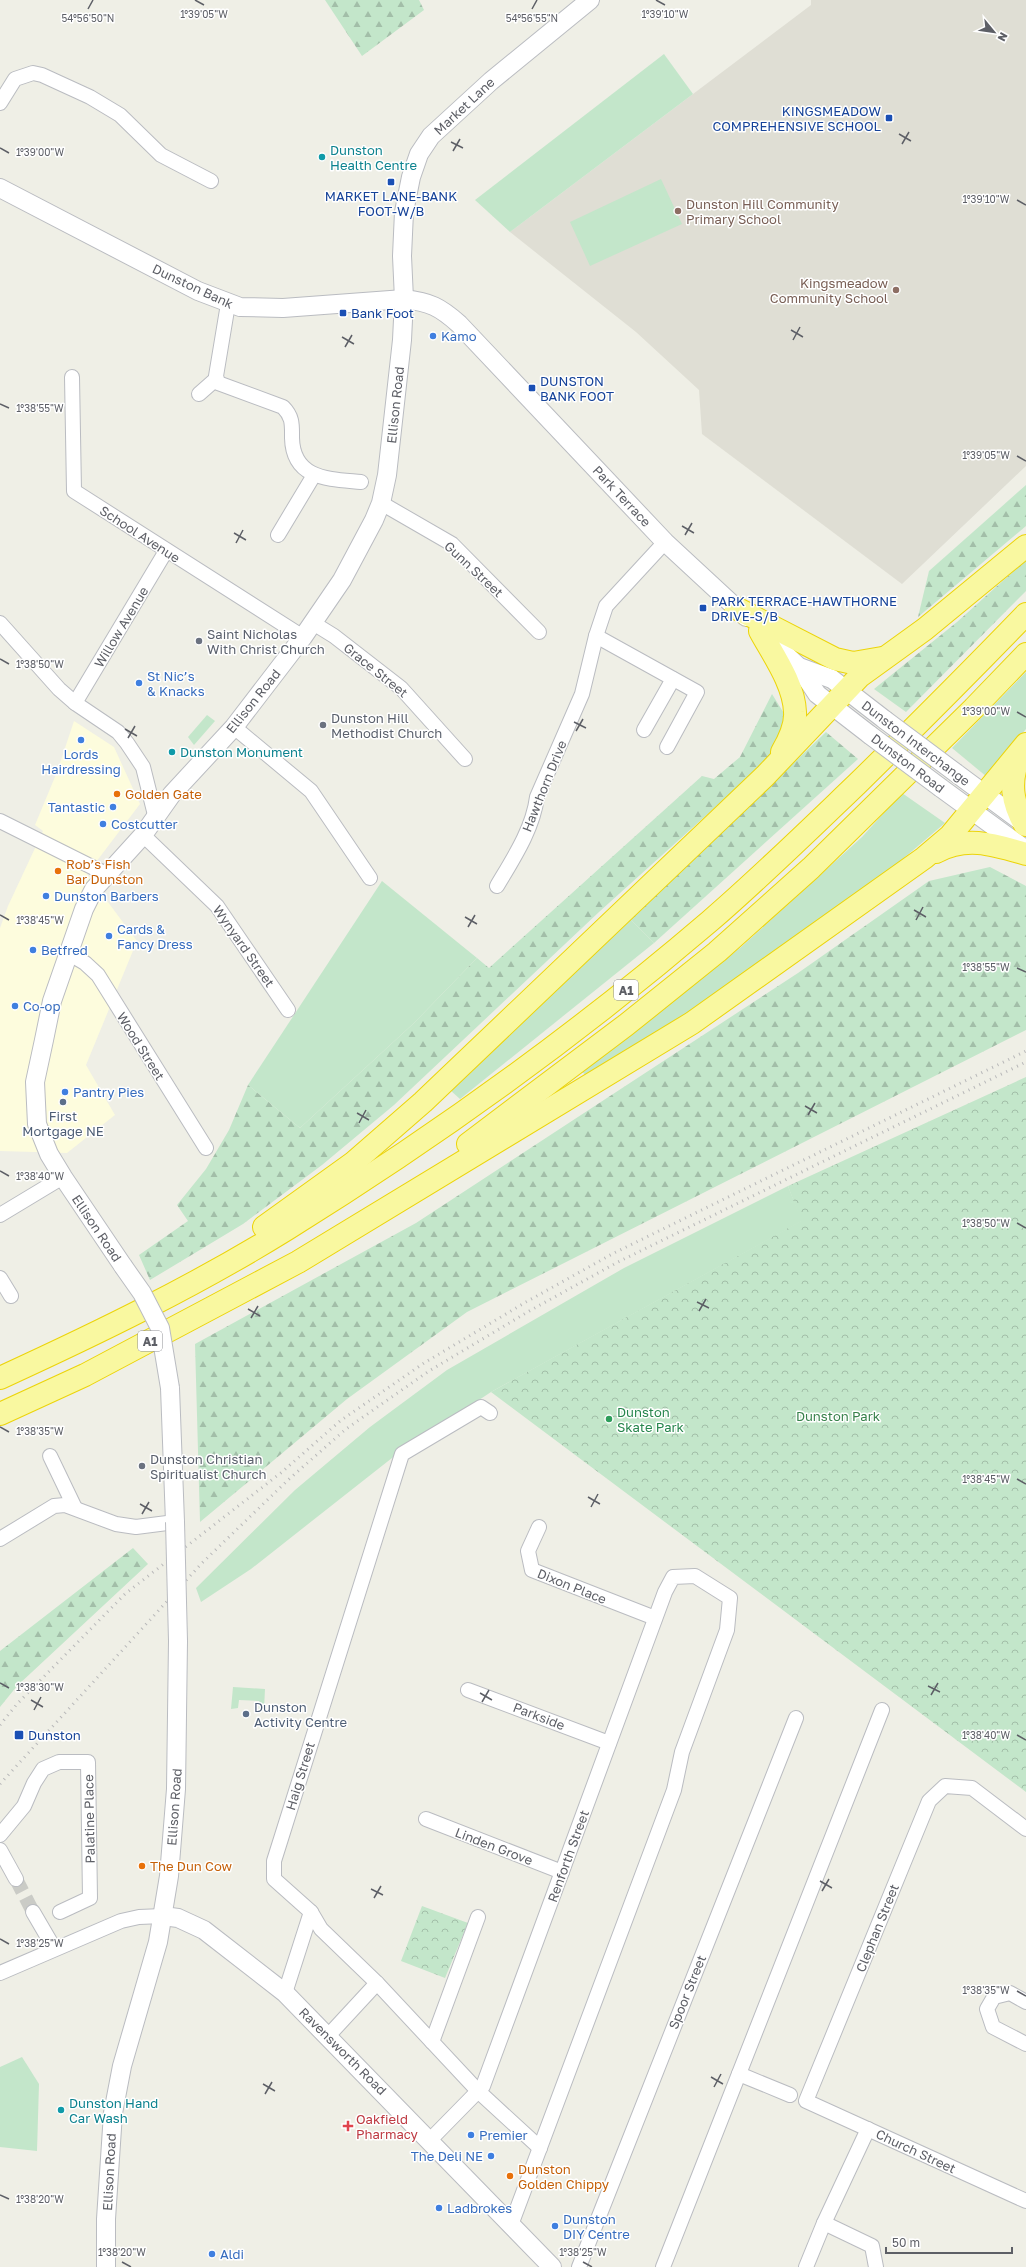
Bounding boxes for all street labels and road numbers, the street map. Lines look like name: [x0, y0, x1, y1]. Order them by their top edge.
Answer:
street label: Market Lane: [430, 74, 498, 138]
street label: Dunston Bank: [150, 260, 237, 312]
street label: Ellison Road: [383, 366, 407, 444]
street label: Park Terrace: [590, 462, 654, 530]
street label: School Avenue: [97, 502, 183, 566]
street label: Gunn Street: [441, 538, 507, 600]
street label: Willow Avenue: [91, 584, 151, 670]
street label: Grace Street: [341, 639, 411, 701]
street label: Ellison Road: [222, 666, 284, 736]
street label: Dunston Interchange: [859, 697, 973, 789]
street label: Dunston Road: [868, 730, 948, 796]
street label: Hawthorn Drive: [518, 738, 570, 834]
street label: Wynyard Street: [210, 902, 278, 990]
road number: A1: [614, 980, 638, 1000]
street label: Wood Street: [114, 1009, 168, 1083]
street label: Ellison Road: [69, 1191, 125, 1265]
road number: A1: [138, 1331, 162, 1351]
street label: Dixon Place: [535, 1565, 609, 1607]
street label: Parkside: [511, 1699, 567, 1733]
street label: Haig Street: [282, 1740, 318, 1812]
street label: Ellison Road: [163, 1768, 185, 1846]
street label: Palatine Place: [80, 1774, 98, 1864]
street label: Renforth Street: [544, 1808, 592, 1904]
street label: Linden Grove: [453, 1824, 535, 1868]
street label: Clephan Street: [852, 1882, 902, 1974]
street label: Spoor Street: [665, 1953, 709, 2031]
street label: Ravensworth Road: [296, 2004, 390, 2098]
street label: Church Street: [873, 2125, 959, 2177]
street label: Ellison Road: [99, 2133, 119, 2211]

